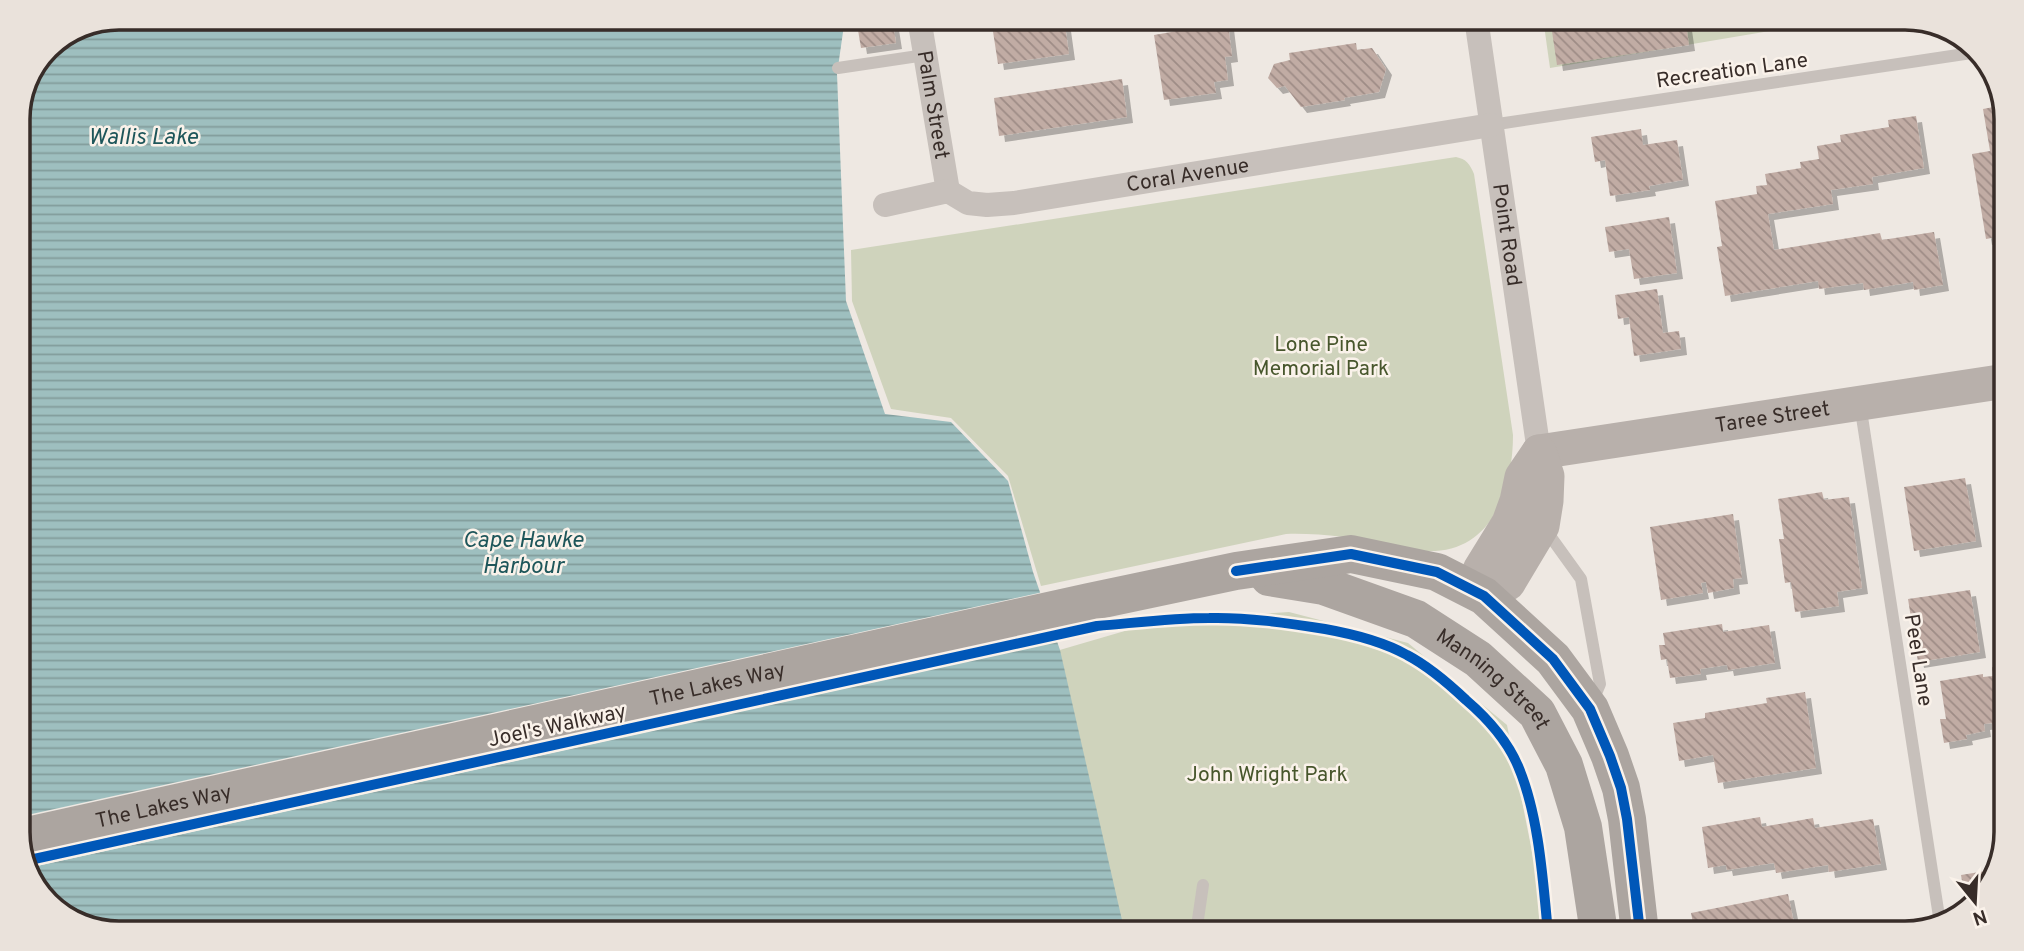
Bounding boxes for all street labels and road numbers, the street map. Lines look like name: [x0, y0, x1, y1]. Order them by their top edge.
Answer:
street label: Recreation Lane: [1655, 47, 1810, 95]
street label: Palm Street: [910, 49, 954, 162]
street label: Coral Avenue: [1125, 153, 1251, 199]
street label: Point Road: [1485, 182, 1527, 288]
street label: Taree Street: [1713, 396, 1832, 440]
street label: Peel Lane: [1897, 612, 1938, 708]
street label: Manning Street: [1430, 623, 1555, 735]
street label: The Lakes Way: [647, 657, 788, 713]
street label: Joel's Walkway: [486, 699, 629, 754]
street label: The Lakes Way: [93, 779, 234, 836]

